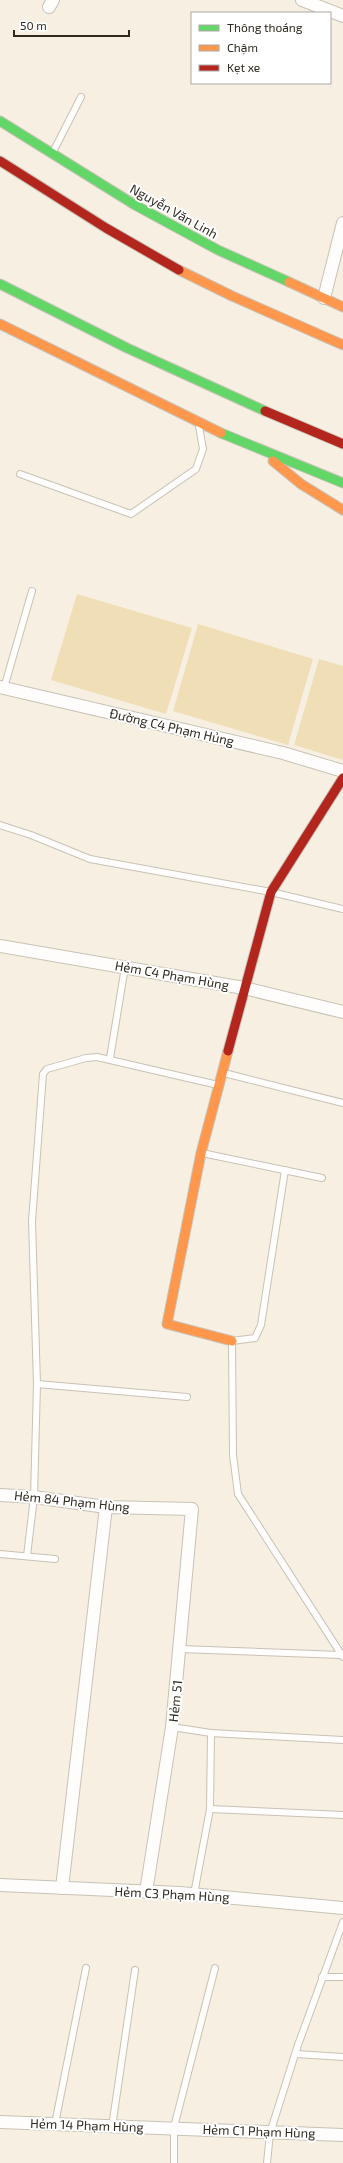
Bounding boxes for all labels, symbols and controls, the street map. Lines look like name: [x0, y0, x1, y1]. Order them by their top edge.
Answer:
scale bar: [14, 12, 129, 38]
legend: [191, 12, 331, 84]
text: 50 m: [20, 18, 47, 32]
text: Thông thoáng: [227, 20, 303, 34]
text: Chậm: [227, 40, 258, 55]
text: Kẹt xe: [227, 60, 260, 75]
street label: Nguyễn Văn Linh: [127, 180, 221, 242]
street label: Đường C4 Phạm Hủng: [108, 705, 236, 749]
street label: Hẻm C4 Phạm Hùng: [114, 957, 230, 993]
street label: Hẻm 84 Phạm Hùng: [13, 1487, 131, 1515]
street label: Hẻm 51: [165, 1679, 185, 1723]
street label: Hẻm C3 Phạm Hùng: [114, 1883, 230, 1905]
street label: Hẻm 14 Phạm Hùng: [30, 2115, 144, 2135]
street label: Hẻm C1 Phạm Hùng: [202, 2121, 316, 2141]

